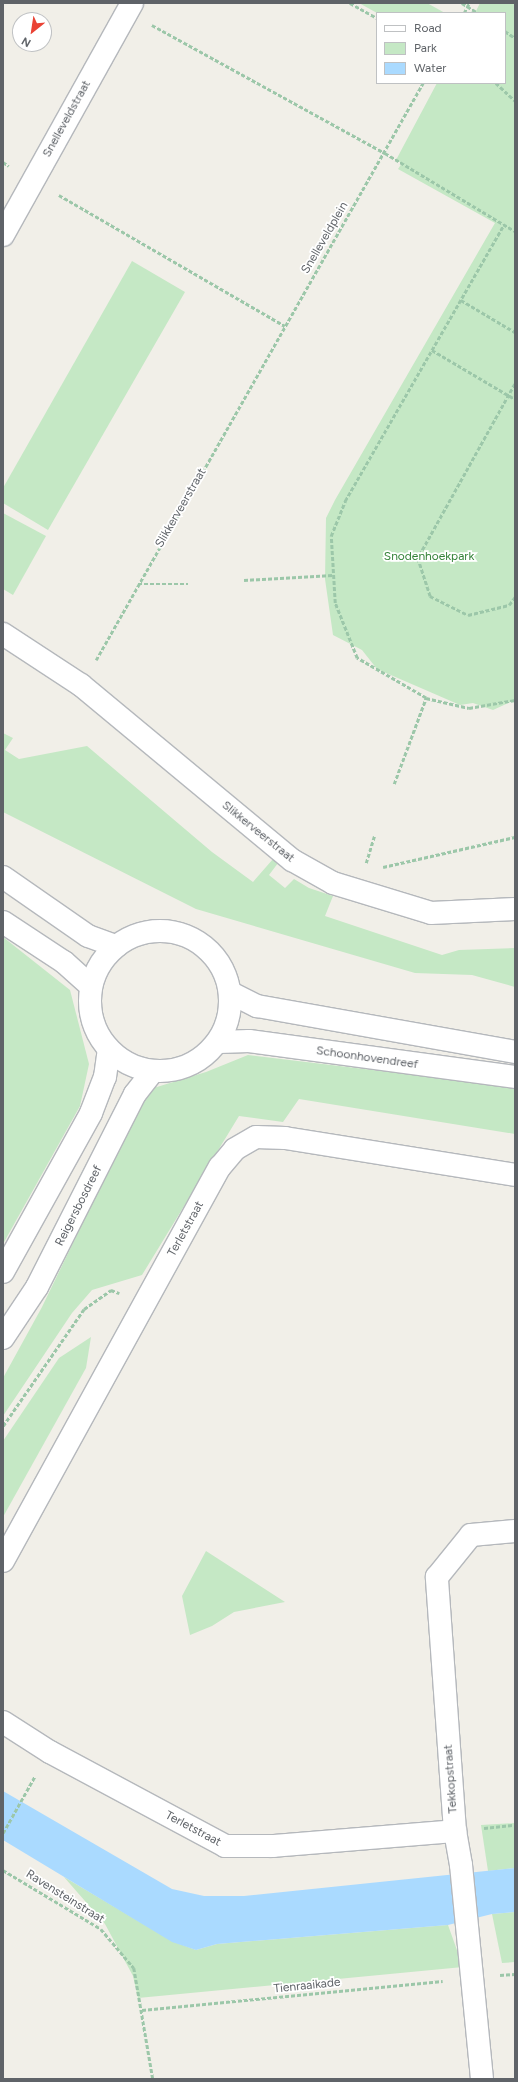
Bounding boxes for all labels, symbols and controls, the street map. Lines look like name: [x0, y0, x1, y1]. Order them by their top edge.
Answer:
north arrow: [12, 12, 52, 52]
legend: [376, 12, 506, 84]
text: Road: [414, 21, 442, 35]
text: N: [19, 34, 33, 50]
text: Park: [414, 41, 437, 55]
text: Water: [414, 61, 446, 75]
street label: Snelleveldstraat: [40, 78, 94, 160]
street label: Snelleveldplein: [299, 200, 351, 276]
street label: Slikkerveerstraat: [152, 466, 210, 550]
park label: Snodenhoekpark: [384, 550, 474, 564]
street label: Slikkerveerstraat: [219, 798, 297, 866]
street label: Schoonhovendreef: [315, 1044, 419, 1072]
street label: Reigersbosdreef: [53, 1163, 105, 1249]
street label: Terletstraat: [165, 1199, 207, 1259]
street label: Tekkopstraat: [441, 1744, 461, 1814]
street label: Terletstraat: [163, 1808, 223, 1850]
street label: Ravensteinstraat: [23, 1867, 107, 1927]
street label: Tienraaikade: [273, 1975, 341, 1997]

